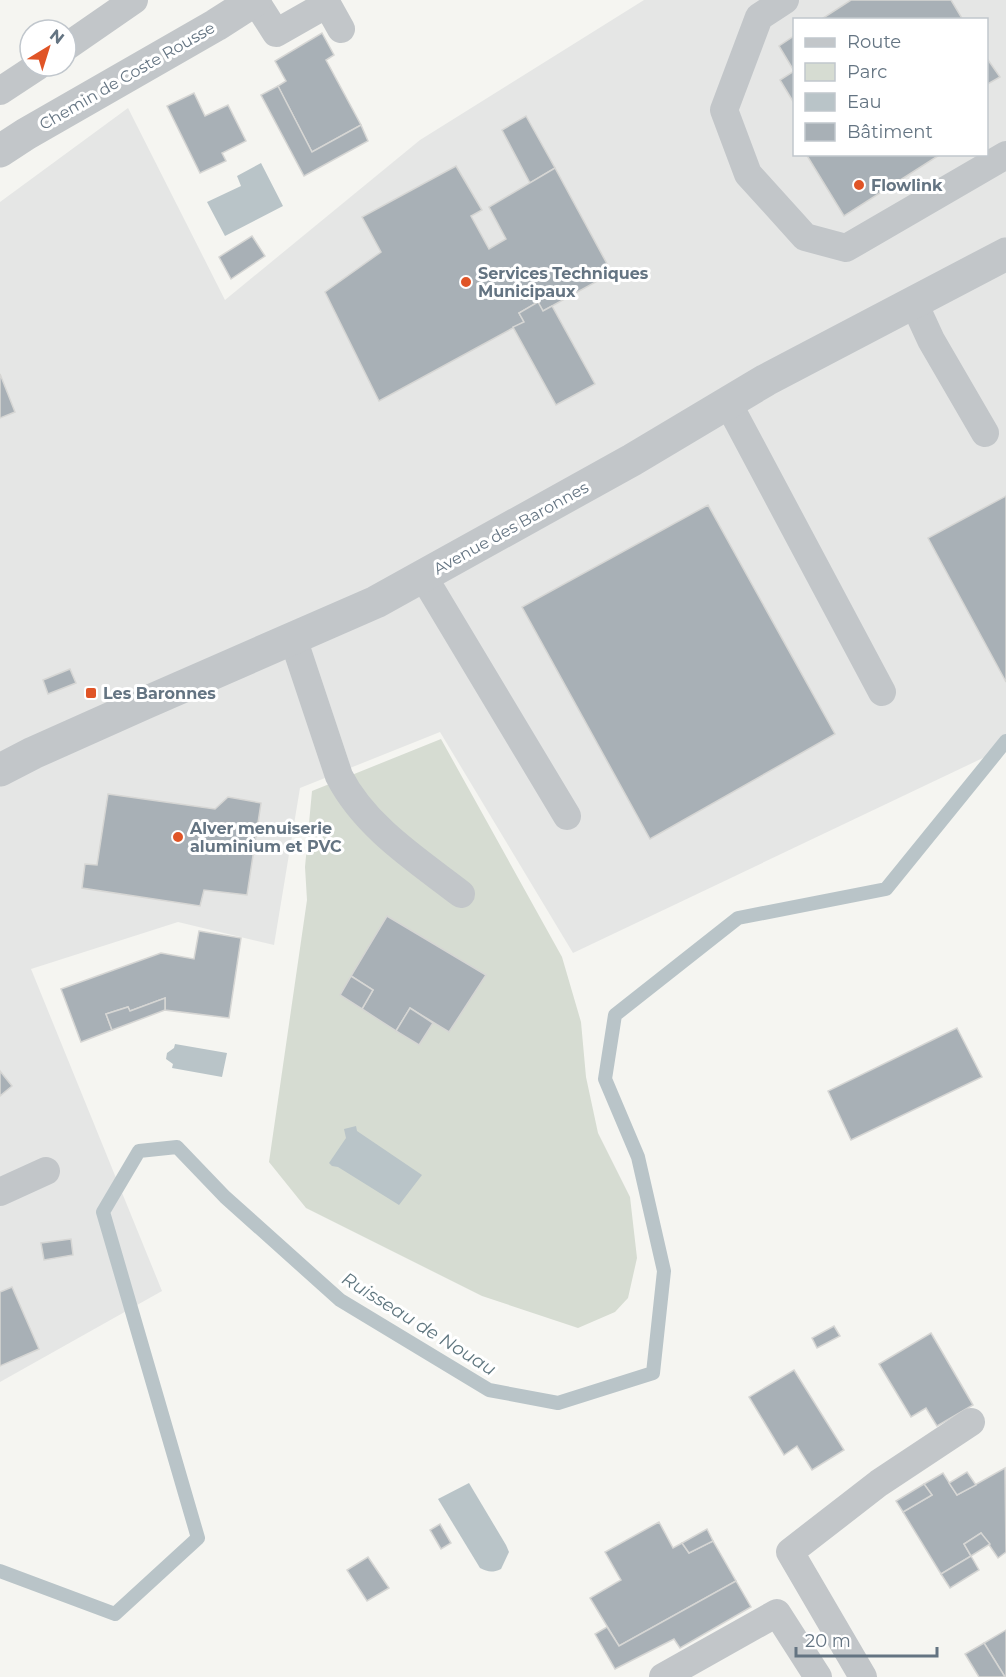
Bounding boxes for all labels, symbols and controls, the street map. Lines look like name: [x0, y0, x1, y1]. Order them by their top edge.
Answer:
north arrow: [18, 18, 78, 78]
street label: Chemin de Coste Rousse: [36, 18, 218, 134]
legend: [793, 18, 988, 156]
text: N: [46, 25, 68, 48]
text: Route: [847, 31, 901, 53]
text: Parc: [847, 61, 887, 83]
text: Eau: [847, 91, 882, 113]
text: Bâtiment: [847, 121, 933, 143]
place label: Flowlink: [871, 176, 943, 195]
marker: Flowlink: [852, 178, 866, 192]
place label: Services Techniques Municipaux: [478, 264, 649, 301]
marker: Services Techniques Municipaux: [459, 275, 473, 289]
street label: Avenue des Baronnes: [430, 477, 592, 578]
place label: Les Baronnes: [103, 684, 216, 703]
marker: Les Baronnes: [84, 686, 98, 700]
place label: Alver menuiserie aluminium et PVC: [189, 819, 342, 856]
marker: Alver menuiserie aluminium et PVC: [171, 830, 185, 844]
water label: Ruisseau de Nouau: [338, 1268, 500, 1380]
scale bar: [796, 1620, 937, 1658]
text: 20 m: [805, 1630, 851, 1652]

